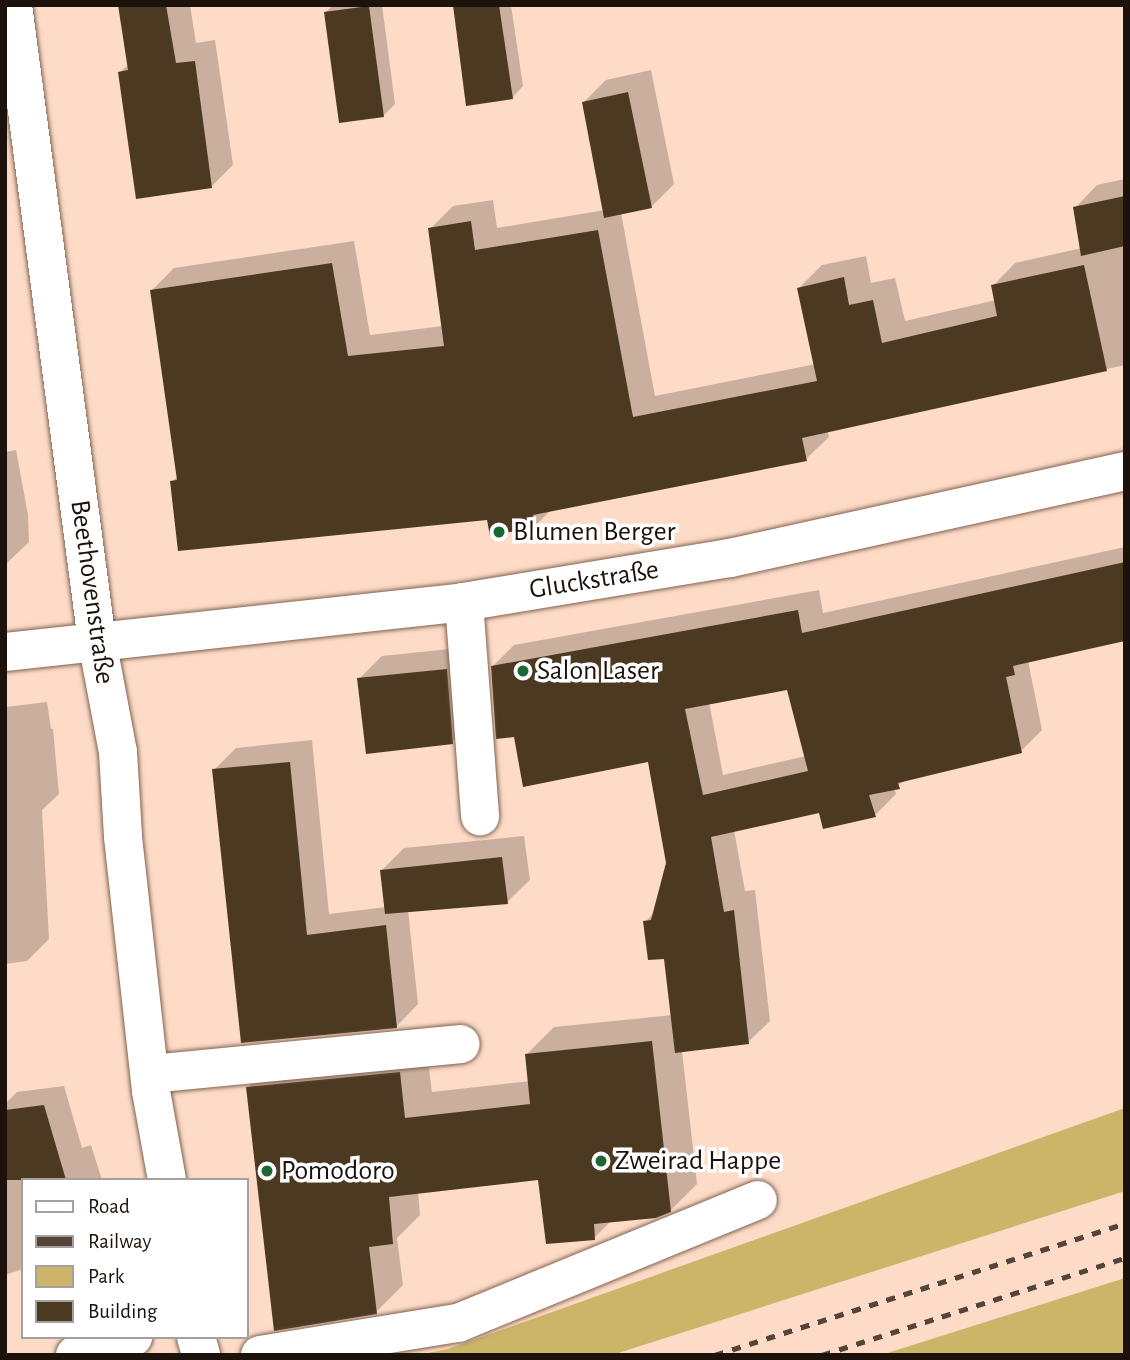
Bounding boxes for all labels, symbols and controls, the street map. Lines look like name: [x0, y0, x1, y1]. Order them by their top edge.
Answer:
street label: Beethovenstraße: [62, 498, 122, 686]
place label: Blumen Berger: [513, 515, 676, 549]
marker: Blumen Berger: [491, 524, 507, 540]
street label: Gluckstraße: [527, 553, 661, 607]
place label: Salon Laser: [537, 654, 659, 688]
marker: Salon Laser: [515, 663, 531, 679]
place label: Zweirad Happe: [615, 1144, 781, 1178]
marker: Zweirad Happe: [593, 1153, 609, 1169]
place label: Pomodoro: [281, 1154, 395, 1188]
marker: Pomodoro: [259, 1163, 275, 1179]
legend: [21, 1178, 248, 1339]
text: Road: [88, 1196, 130, 1217]
text: Railway: [88, 1231, 151, 1252]
text: Park: [88, 1266, 124, 1287]
text: Building: [88, 1301, 157, 1322]

